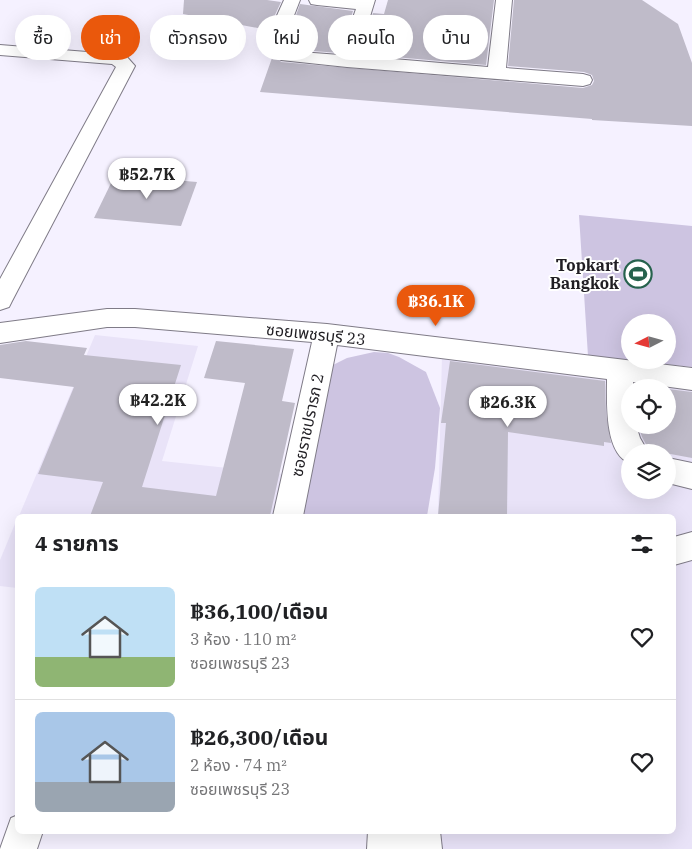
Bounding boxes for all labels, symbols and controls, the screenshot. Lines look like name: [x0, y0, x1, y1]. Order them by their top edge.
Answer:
chip: ซื้อ: [15, 15, 71, 60]
chip: เช่า: [81, 15, 140, 60]
chip: ตัวกรอง: [150, 15, 246, 60]
chip: ใหม่: [256, 15, 318, 60]
chip: คอนโด: [328, 15, 413, 60]
chip: บ้าน: [423, 15, 488, 60]
pin: ฿52.7K: [106, 158, 188, 200]
text: ฿52.7K: [119, 164, 175, 184]
place label: Topkart Bangkok: [550, 255, 619, 293]
sports icon: Topkart Bangkok: [623, 259, 653, 289]
pin: ฿36.1K: [395, 284, 477, 327]
text: ฿36.1K: [408, 291, 464, 311]
north arrow: [621, 314, 676, 369]
map controls: [621, 314, 676, 499]
street label: ซอยเพชรบุรี 23: [265, 319, 367, 349]
street label: ซอยราชปรารภ 2: [286, 371, 328, 479]
button: locate: [621, 379, 676, 434]
pin: ฿42.2K: [117, 384, 199, 426]
pin: ฿26.3K: [467, 386, 549, 428]
text: ฿42.2K: [130, 390, 186, 410]
text: ฿26.3K: [480, 392, 536, 412]
button: layers: [621, 444, 676, 499]
text: 4 รายการ: [35, 529, 119, 557]
icon: filters: [628, 530, 656, 558]
text: ฿36,100/เดือน: [190, 597, 328, 625]
icon: home: [75, 607, 135, 667]
icon: heart: [628, 623, 656, 651]
text: 3 ห้อง · 110 m²: [190, 629, 296, 649]
text: ซอยเพชรบุรี 23: [190, 653, 290, 673]
text: ฿26,300/เดือน: [190, 723, 328, 751]
icon: home: [75, 732, 135, 792]
icon: heart: [628, 748, 656, 776]
text: 2 ห้อง · 74 m²: [190, 755, 287, 775]
text: ซอยเพชรบุรี 23: [190, 779, 290, 799]

